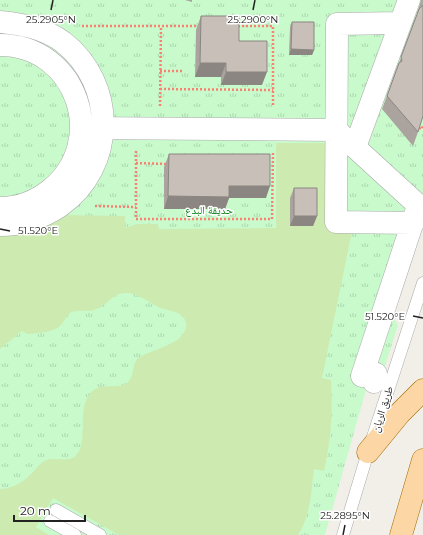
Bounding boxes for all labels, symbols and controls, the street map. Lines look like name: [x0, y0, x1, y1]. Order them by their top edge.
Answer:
text: 25.2905°N: [26, 13, 76, 26]
text: 25.2900°N: [228, 13, 278, 26]
park label: حديقة البدع: [185, 203, 233, 217]
text: 51.520°E: [18, 224, 58, 237]
text: 51.520°E: [365, 310, 405, 323]
street label: طريق الريان: [368, 384, 396, 434]
scale bar: [14, 497, 85, 523]
text: 20 m: [20, 503, 51, 518]
text: 25.2895°N: [320, 509, 370, 522]

